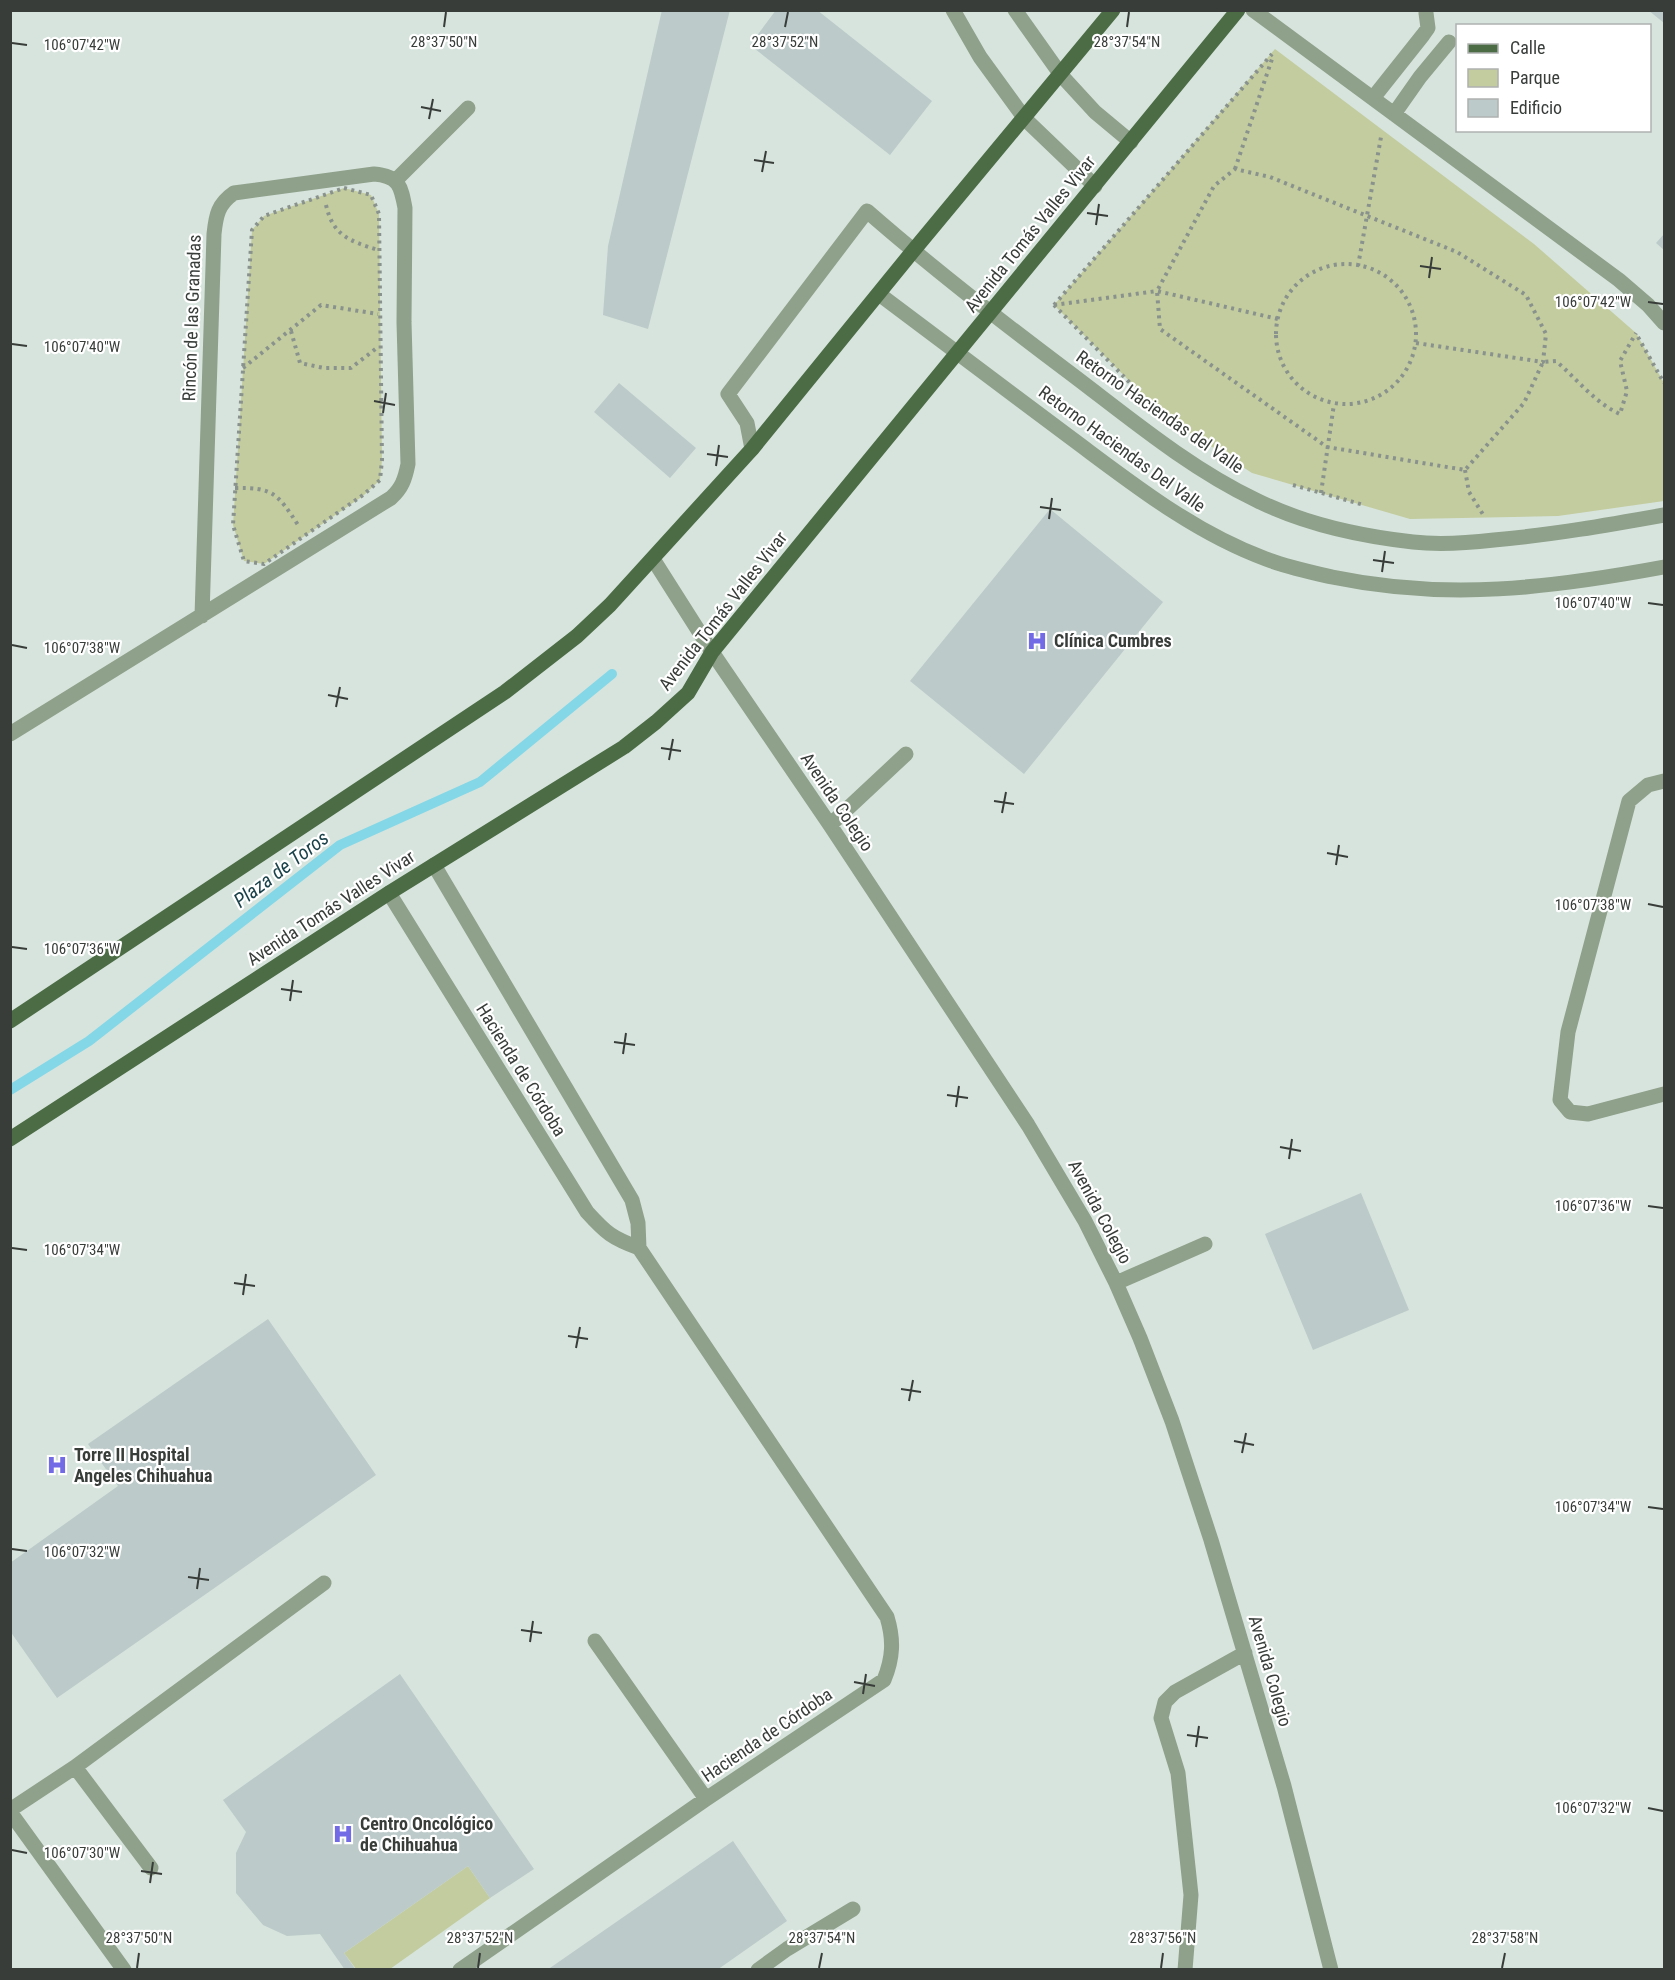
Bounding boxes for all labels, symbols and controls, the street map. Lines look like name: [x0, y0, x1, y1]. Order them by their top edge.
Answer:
legend: [1456, 24, 1651, 132]
text: 28°37'50"N: [411, 33, 477, 51]
text: 28°37'52"N: [752, 33, 818, 51]
text: 28°37'54"N: [1094, 33, 1160, 51]
text: 106°07'42"W: [44, 36, 121, 54]
text: Calle: [1510, 37, 1546, 58]
text: Parque: [1510, 67, 1560, 88]
text: Edificio: [1510, 97, 1562, 118]
street label: Avenida Tomás Valles Vivar: [960, 151, 1100, 316]
street label: Rincón de las Granadas: [178, 234, 205, 402]
text: 106°07'42"W: [1555, 293, 1632, 311]
text: 106°07'40"W: [44, 338, 121, 356]
street label: Retorno Haciendas del Valle: [1073, 346, 1248, 477]
street label: Retorno Haciendas Del Valle: [1035, 381, 1210, 516]
street label: Avenida Tomás Valles Vivar: [654, 527, 791, 694]
text: 106°07'40"W: [1555, 594, 1632, 612]
hospital icon: Clínica Cumbres: [1025, 629, 1049, 653]
place label: Clínica Cumbres: [1054, 630, 1172, 651]
text: 106°07'38"W: [44, 639, 121, 657]
street label: Avenida Colegio: [797, 748, 878, 855]
water label: Plaza de Toros: [229, 825, 333, 913]
street label: Avenida Tomás Valles Vivar: [243, 845, 419, 970]
text: 106°07'38"W: [1555, 896, 1632, 914]
text: 106°07'36"W: [44, 940, 121, 958]
street label: Hacienda de Córdoba: [472, 999, 571, 1140]
street label: Avenida Colegio: [1064, 1156, 1137, 1267]
text: 106°07'36"W: [1555, 1197, 1632, 1215]
text: 106°07'34"W: [44, 1241, 121, 1259]
place label: Torre II Hospital Angeles Chihuahua: [74, 1444, 212, 1486]
hospital icon: Torre II Hospital Angeles Chihuahua: [45, 1453, 69, 1477]
text: 106°07'34"W: [1555, 1498, 1632, 1516]
text: 106°07'32"W: [44, 1543, 121, 1561]
street label: Avenida Colegio: [1245, 1613, 1296, 1729]
street label: Hacienda de Córdoba: [698, 1683, 836, 1786]
text: 106°07'32"W: [1555, 1799, 1632, 1817]
place label: Centro Oncológico de Chihuahua: [360, 1813, 493, 1855]
hospital icon: Centro Oncológico de Chihuahua: [331, 1822, 355, 1846]
text: 106°07'30"W: [44, 1844, 121, 1862]
text: 28°37'50"N: [106, 1929, 172, 1947]
text: 28°37'52"N: [447, 1929, 513, 1947]
text: 28°37'54"N: [789, 1929, 855, 1947]
text: 28°37'56"N: [1130, 1929, 1196, 1947]
text: 28°37'58"N: [1472, 1929, 1538, 1947]

